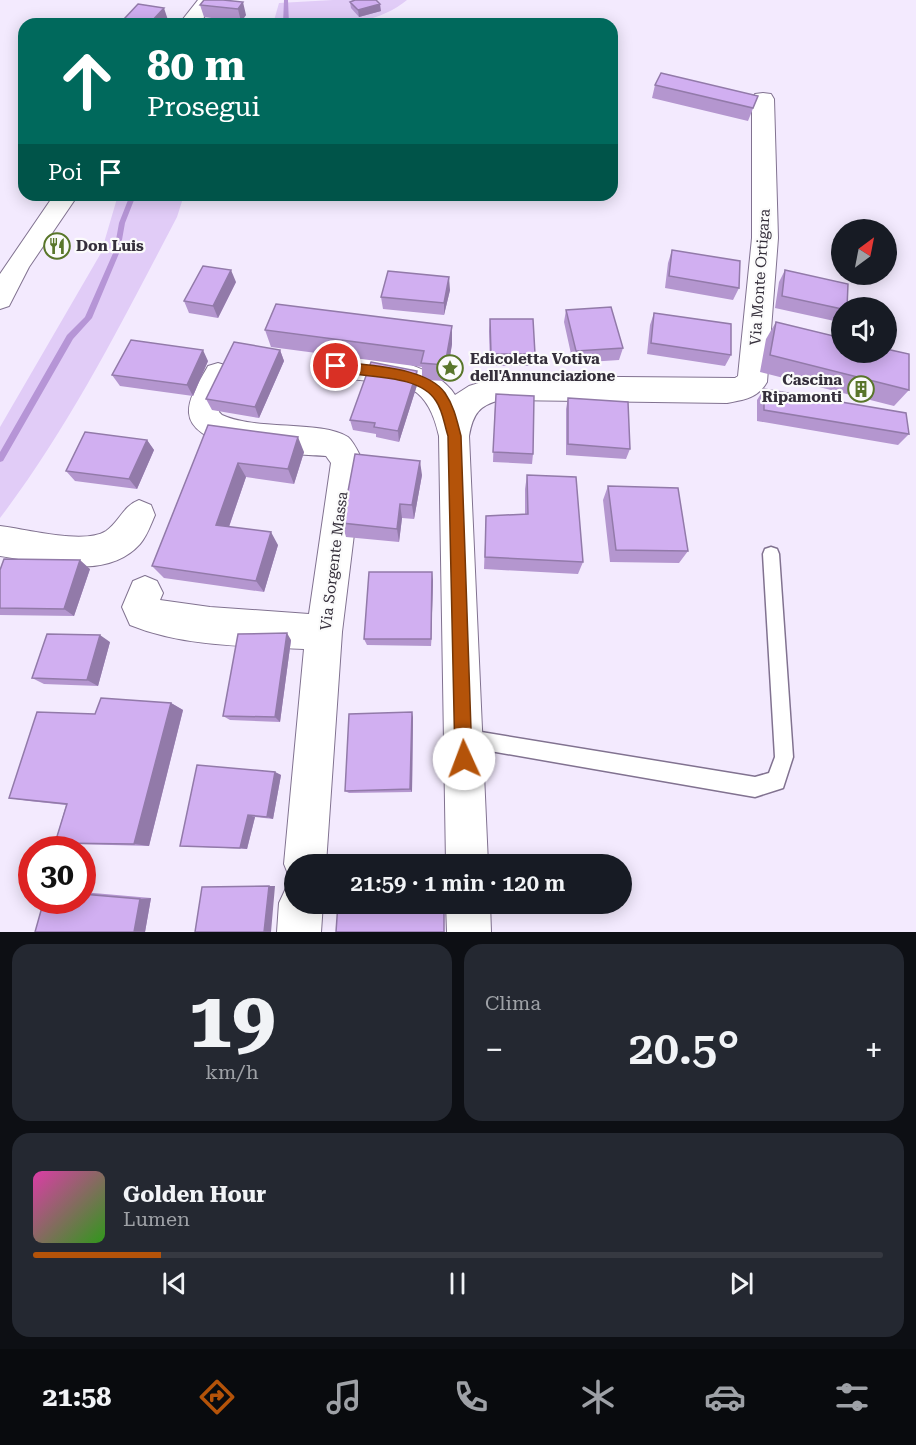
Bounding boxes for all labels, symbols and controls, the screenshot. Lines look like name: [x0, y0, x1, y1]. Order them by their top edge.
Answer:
text: 80 m: [147, 41, 245, 90]
icon: ahead: [48, 42, 126, 120]
text: Prosegui: [147, 91, 260, 123]
icon: arrive: [94, 156, 127, 189]
text: Poi: [48, 160, 82, 185]
street label: Via Monte Ortigara: [746, 208, 774, 346]
north arrow: [831, 219, 897, 285]
map controls: [831, 219, 897, 363]
restaurant icon: Don Luis: [42, 231, 72, 261]
place label: Don Luis: [76, 237, 144, 255]
button: sound: [831, 297, 897, 363]
pin: [310, 340, 361, 391]
icon: arrive: [319, 349, 352, 382]
place label: Edicoletta Votiva dell'Annunciazione: [470, 350, 616, 385]
place icon: Edicoletta Votiva dell'Annunciazione: [435, 353, 465, 383]
place label: Cascina Ripamonti: [762, 371, 842, 406]
building icon: Cascina Ripamonti: [846, 374, 876, 404]
street label: Via Sorgente Massa: [317, 490, 351, 632]
position arrow: [432, 727, 496, 791]
speed limit sign: 30: [18, 836, 96, 914]
text: 21:59 · 1 min · 120 m: [351, 871, 565, 896]
text: 19: [188, 975, 276, 1066]
text: Clima: [485, 991, 541, 1015]
text: 20.5°: [628, 1022, 740, 1075]
text: −: [485, 1030, 503, 1069]
text: +: [865, 1030, 883, 1069]
text: km/h: [205, 1060, 259, 1084]
text: Golden Hour: [123, 1182, 266, 1207]
text: Lumen: [123, 1207, 190, 1231]
icon: previous: [158, 1267, 191, 1300]
icon: pause: [441, 1267, 474, 1300]
icon: next: [725, 1267, 758, 1300]
icon: directions: [196, 1376, 238, 1418]
icon: music: [323, 1376, 365, 1418]
icon: phone: [450, 1376, 492, 1418]
icon: climate: [577, 1376, 619, 1418]
icon: car: [704, 1376, 746, 1418]
icon: filters: [831, 1376, 873, 1418]
text: 21:58: [43, 1381, 111, 1413]

